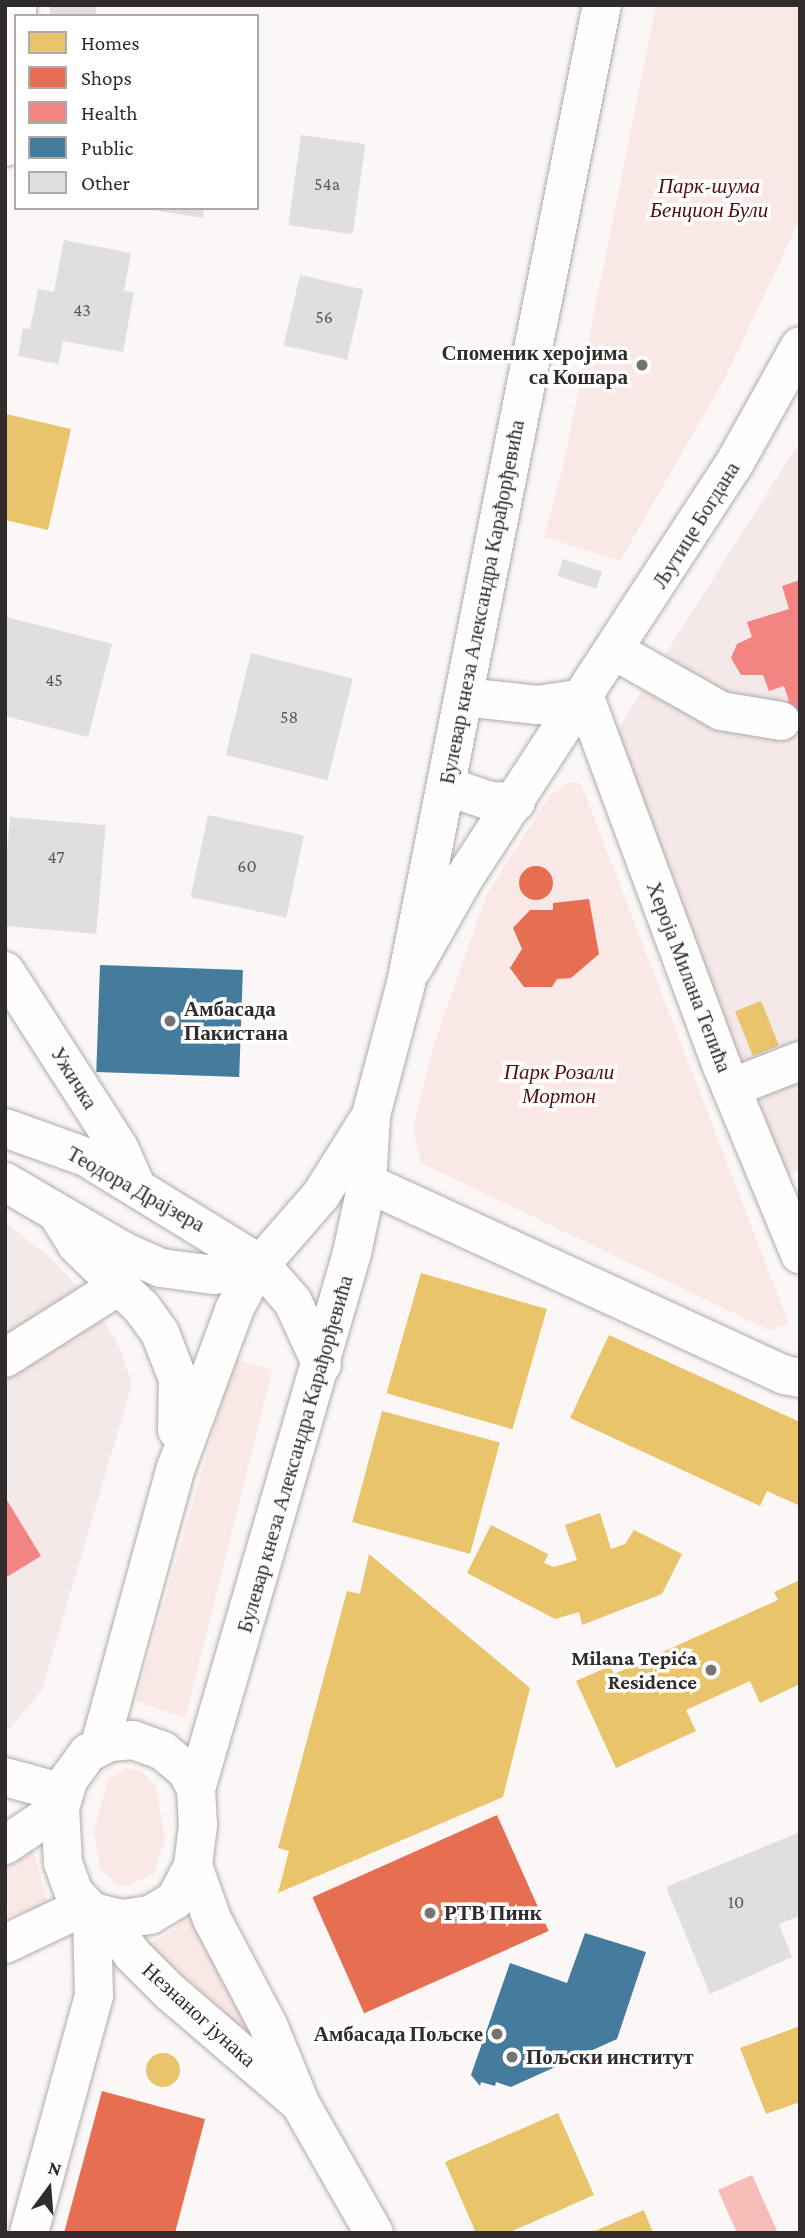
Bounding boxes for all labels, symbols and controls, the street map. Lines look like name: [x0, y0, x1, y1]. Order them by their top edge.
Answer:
legend: [14, 14, 259, 210]
text: Homes: [81, 31, 140, 55]
text: Shops: [81, 66, 132, 90]
text: Health: [81, 101, 137, 125]
text: Public: [81, 136, 133, 160]
text: Other: [81, 171, 130, 195]
house number: 54a: [314, 173, 340, 195]
park label: Парк-шума Бенцион Були: [650, 173, 768, 223]
house number: 43: [73, 299, 91, 321]
house number: 56: [315, 306, 333, 328]
place label: Споменик херојима са Кошара: [441, 340, 628, 390]
marker: Споменик херојима са Кошара: [634, 357, 650, 373]
street label: Булевар кнеза Александра Карађорђевића: [434, 418, 530, 786]
street label: Љутице Богдана: [647, 457, 745, 593]
house number: 45: [45, 669, 63, 691]
house number: 58: [280, 706, 298, 728]
house number: 47: [47, 846, 65, 868]
house number: 60: [237, 855, 257, 877]
street label: Хероја Милана Тепића: [641, 878, 737, 1076]
place label: Амбасада Пакистана: [184, 996, 288, 1046]
marker: Амбасада Пакистана: [162, 1013, 178, 1029]
street label: Ужичка: [45, 1042, 103, 1114]
park label: Парк Розали Мортон: [504, 1059, 614, 1109]
street label: Теодора Драјзера: [63, 1141, 209, 1237]
street label: Булевар кнеза Александра Карађорђевића: [232, 1272, 358, 1636]
place label: Milana Tepića Residence: [571, 1645, 697, 1695]
marker: Milana Tepića Residence: [703, 1662, 719, 1678]
house number: 10: [728, 1891, 744, 1913]
place label: РТВ Пинк: [444, 1900, 542, 1926]
marker: РТВ Пинк: [422, 1905, 438, 1921]
street label: Незнаног јунака: [137, 1957, 261, 2073]
place label: Амбасада Пољске: [314, 2021, 483, 2047]
marker: Амбасада Пољске: [489, 2026, 505, 2042]
place label: Пољски институт: [526, 2044, 694, 2070]
marker: Пољски институт: [504, 2049, 520, 2065]
north arrow: [14, 2154, 84, 2224]
text: N: [46, 2156, 64, 2180]

